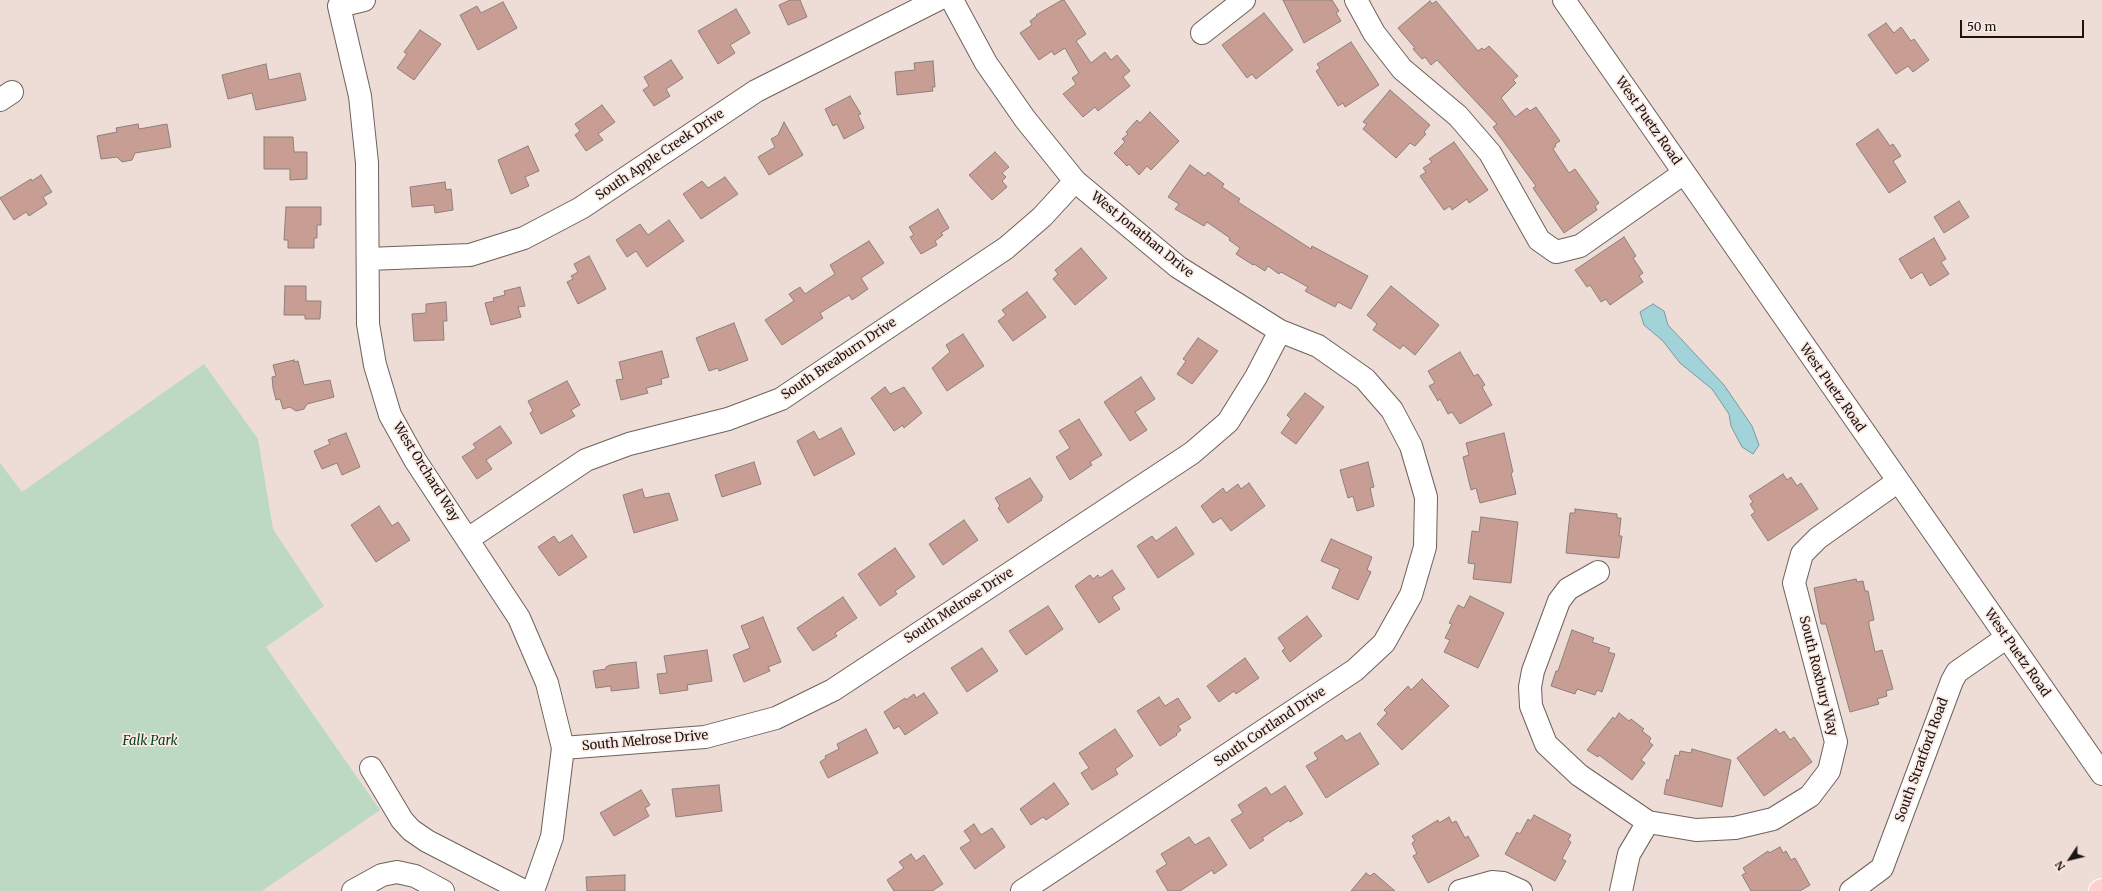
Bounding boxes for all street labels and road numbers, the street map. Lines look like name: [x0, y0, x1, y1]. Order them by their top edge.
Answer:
street label: West Puetz Road: [1612, 74, 1684, 168]
street label: South Apple Creek Drive: [593, 106, 727, 204]
street label: West Jonathan Drive: [1088, 189, 1196, 281]
street label: South Breaburn Drive: [779, 315, 899, 403]
street label: West Puetz Road: [1796, 341, 1868, 435]
street label: West Orchard Way: [389, 420, 463, 524]
street label: South Melrose Drive: [902, 565, 1016, 647]
street label: West Puetz Road: [1981, 606, 2053, 700]
street label: South Roxbury Way: [1796, 614, 1840, 738]
street label: South Cortland Drive: [1211, 684, 1329, 770]
street label: South Stratford Road: [1892, 696, 1952, 824]
street label: South Melrose Drive: [581, 728, 709, 754]

